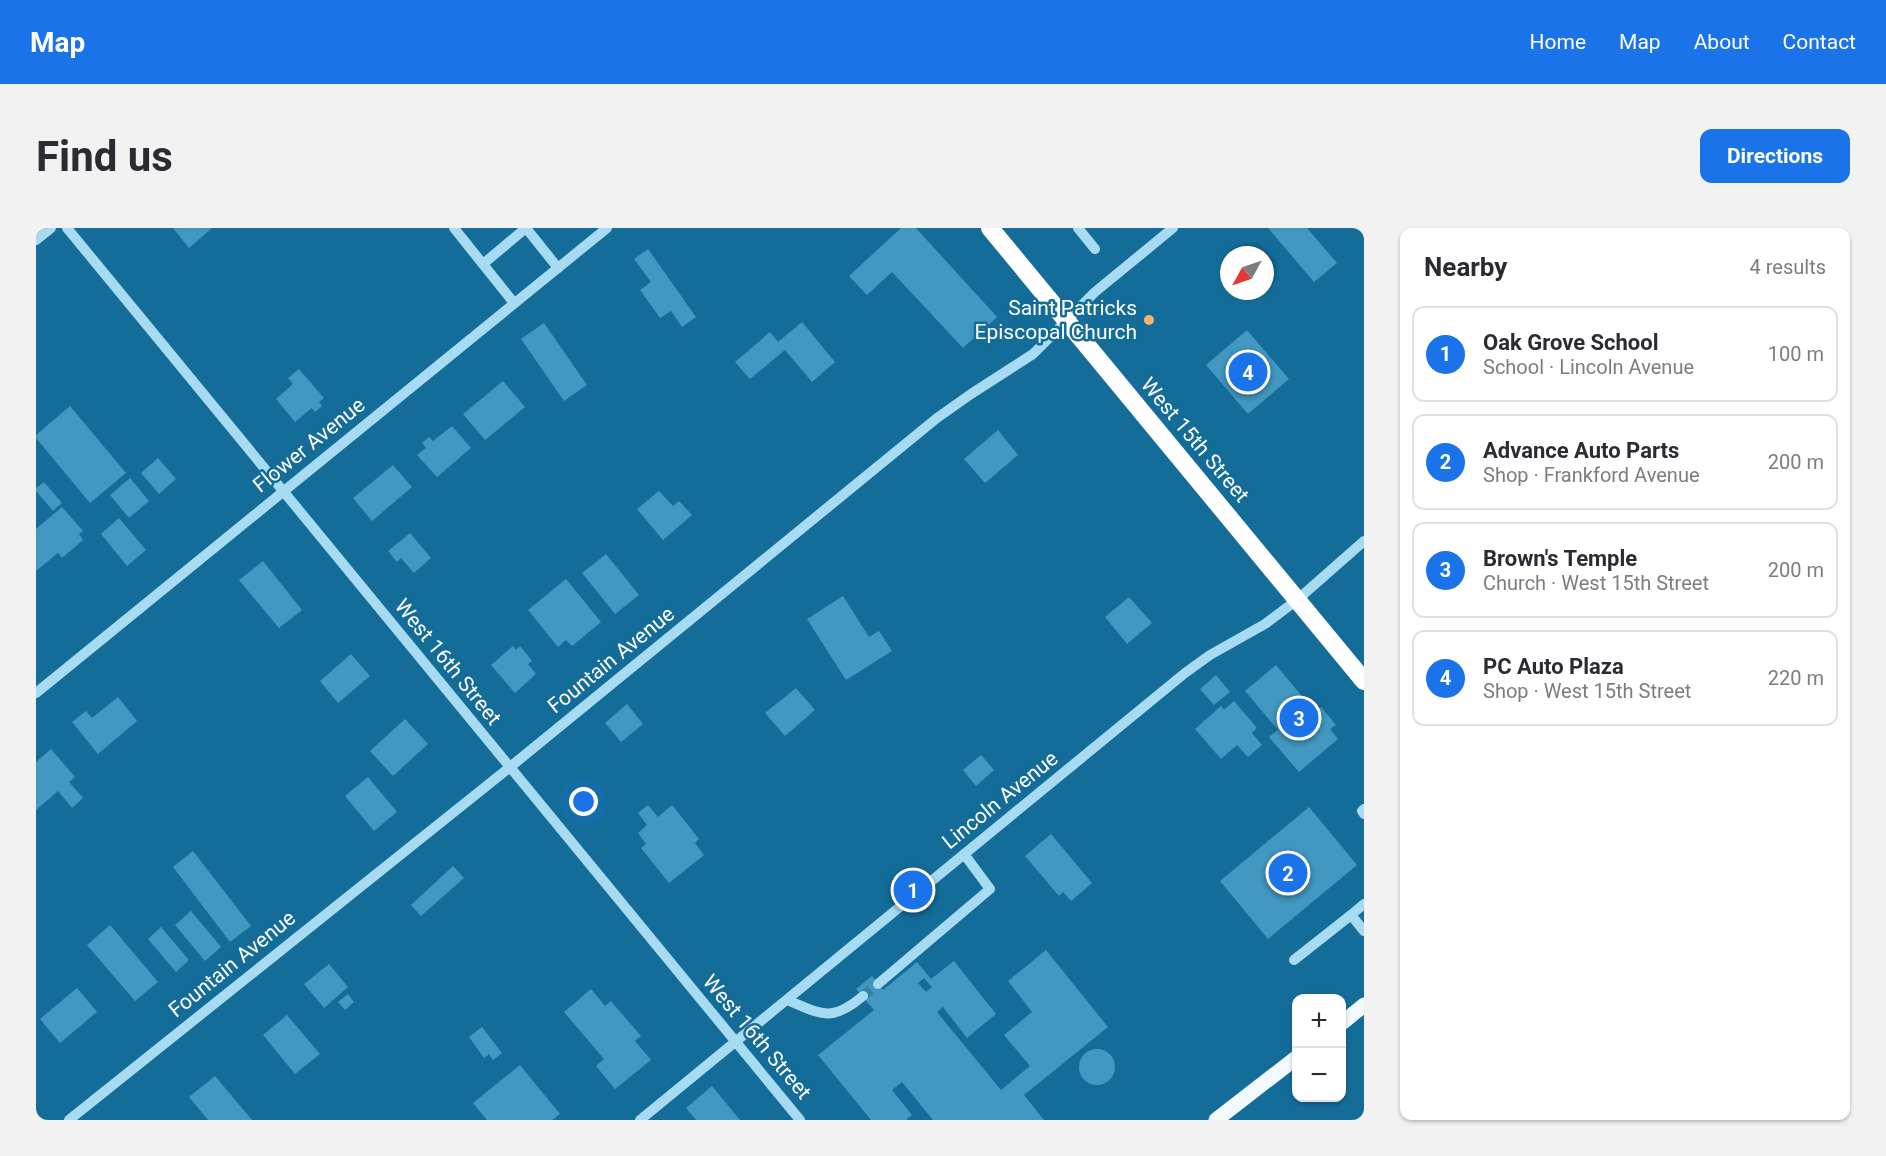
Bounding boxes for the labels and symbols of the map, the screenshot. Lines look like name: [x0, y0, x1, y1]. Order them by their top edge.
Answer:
north arrow: [1220, 246, 1274, 300]
place label: Saint Patricks Episcopal Church: [975, 296, 1137, 344]
marker: Saint Patricks Episcopal Church: [1142, 313, 1156, 327]
pin: 4: [1228, 350, 1268, 394]
street label: West 15th Street: [1136, 373, 1254, 507]
street label: Flower Avenue: [248, 393, 370, 497]
street label: West 16th Street: [390, 594, 506, 730]
street label: Fountain Avenue: [543, 602, 679, 718]
pin: 3: [1280, 696, 1318, 740]
street label: Lincoln Avenue: [937, 746, 1063, 854]
your location: [569, 787, 598, 816]
pin: 2: [1268, 850, 1308, 896]
pin: 1: [894, 868, 932, 912]
street label: Fountain Avenue: [164, 906, 300, 1022]
street label: West 16th Street: [698, 970, 816, 1104]

